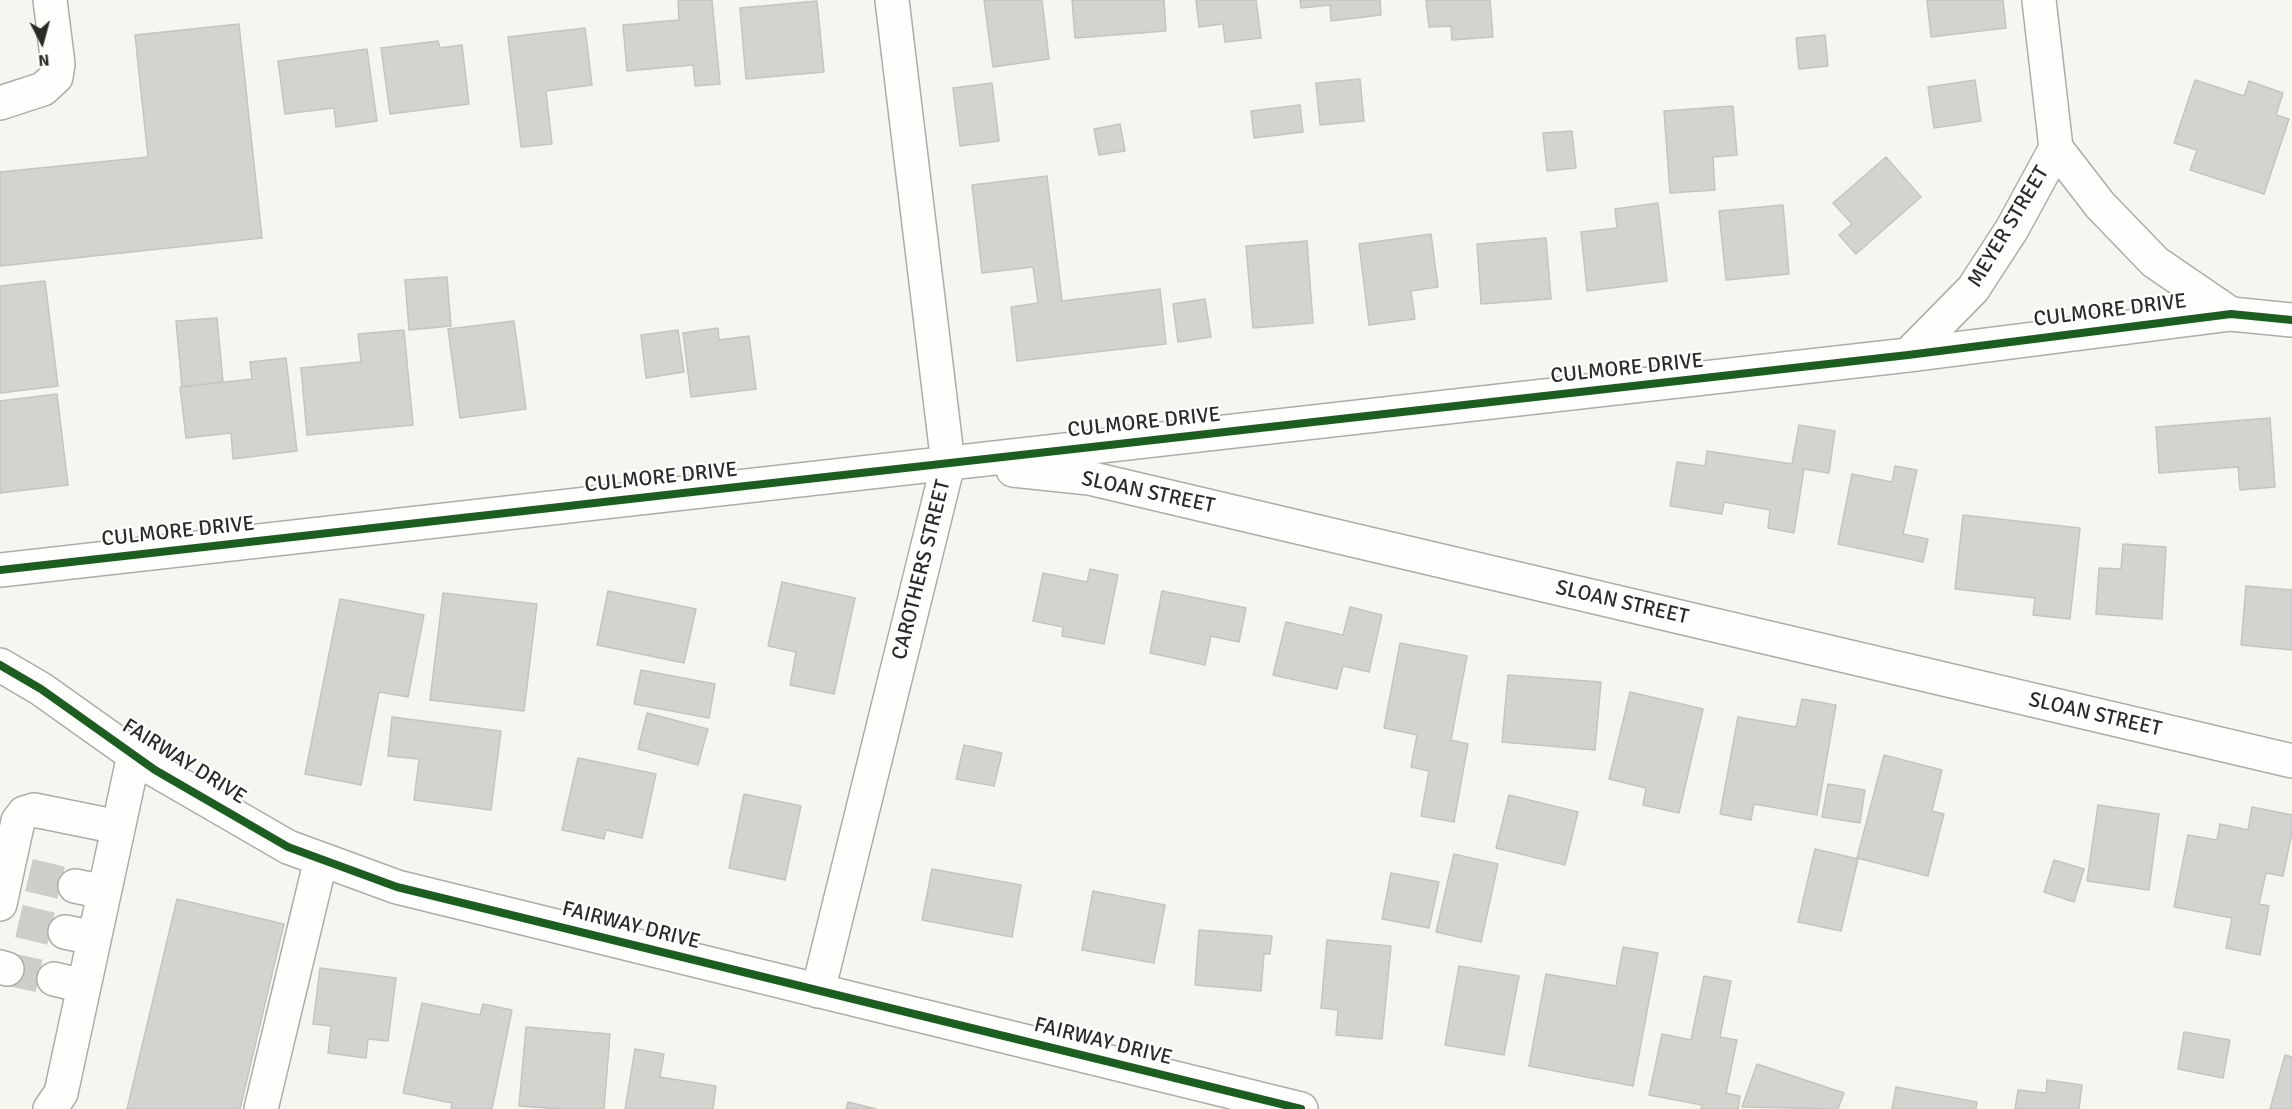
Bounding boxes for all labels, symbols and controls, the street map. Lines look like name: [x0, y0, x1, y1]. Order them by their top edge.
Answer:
north arrow: [12, 12, 72, 72]
text: N: [37, 49, 50, 70]
street label: MEYER STREET: [1963, 162, 2055, 292]
street label: CULMORE DRIVE: [2032, 289, 2188, 333]
street label: CULMORE DRIVE: [1549, 348, 1705, 390]
street label: CULMORE DRIVE: [1066, 402, 1222, 444]
street label: CULMORE DRIVE: [583, 457, 739, 499]
street label: SLOAN STREET: [1079, 467, 1217, 519]
street label: CAROTHERS STREET: [887, 477, 957, 663]
street label: CULMORE DRIVE: [100, 511, 256, 553]
street label: SLOAN STREET: [1553, 575, 1691, 631]
street label: SLOAN STREET: [2026, 687, 2164, 743]
street label: FAIRWAY DRIVE: [117, 714, 251, 810]
street label: FAIRWAY DRIVE: [559, 897, 703, 955]
street label: FAIRWAY DRIVE: [1031, 1013, 1175, 1071]

